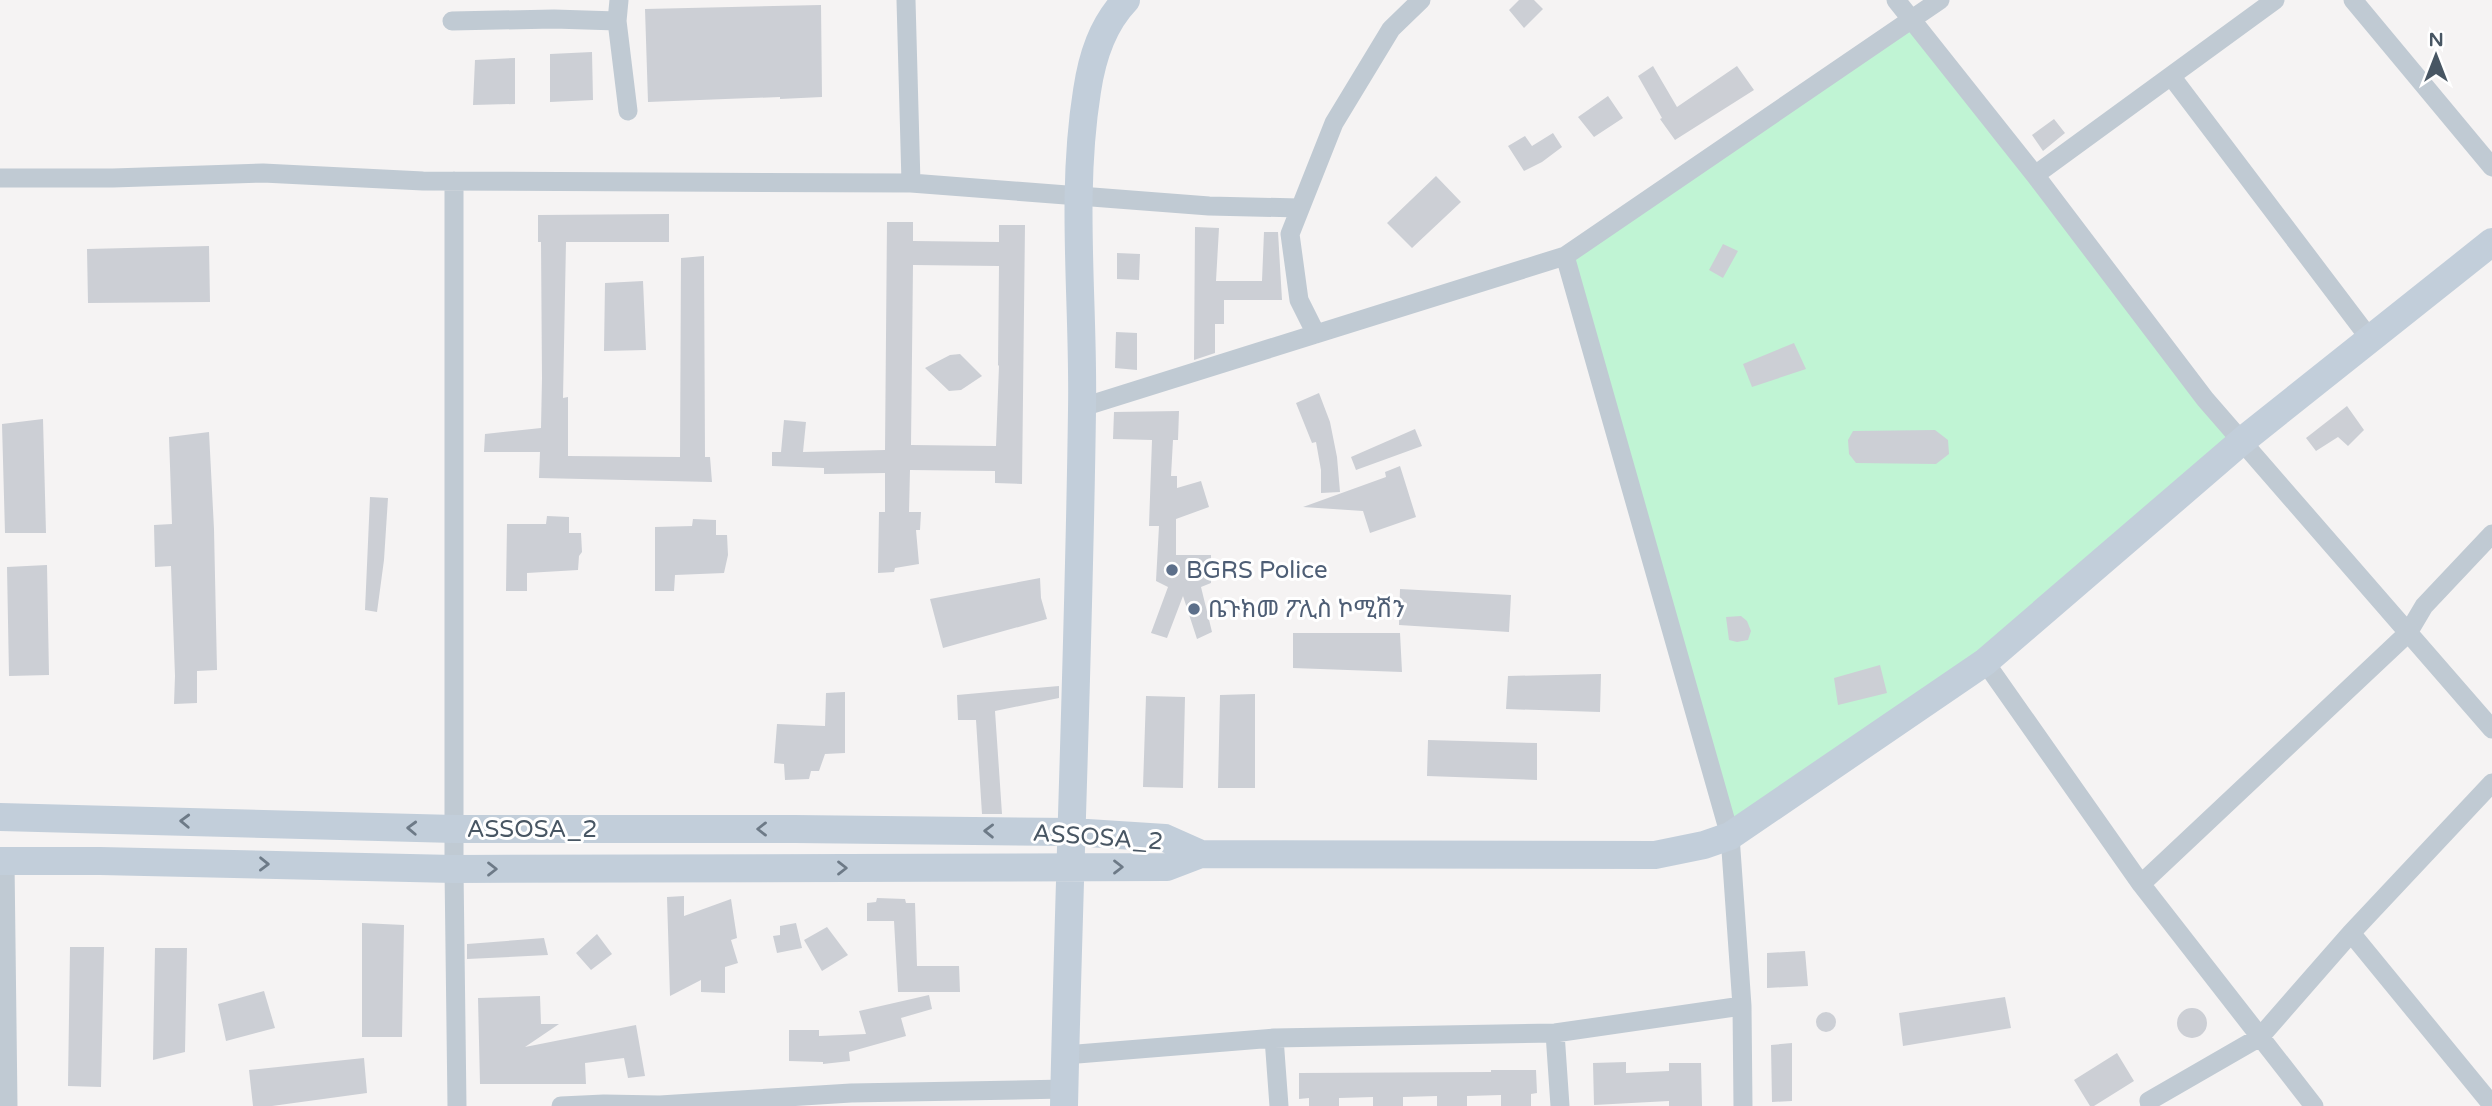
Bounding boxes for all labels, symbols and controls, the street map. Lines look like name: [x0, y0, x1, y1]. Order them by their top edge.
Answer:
north arrow: [2401, 21, 2471, 91]
text: N: [2428, 29, 2444, 51]
place label: BGRS Police: [1186, 556, 1328, 585]
marker: BGRS Police: [1164, 562, 1180, 578]
place label: ቤጉክመ ፖሊስ ኮሚሽን: [1208, 595, 1405, 624]
marker: ቤጉክመ ፖሊስ ኮሚሽን: [1186, 601, 1202, 617]
one-way arrow: [179, 813, 190, 828]
street label: ASSOSA_2: [467, 815, 597, 844]
street label: ASSOSA_2: [1032, 818, 1164, 857]
one-way arrow: [406, 820, 417, 836]
one-way arrow: [756, 821, 767, 837]
one-way arrow: [984, 823, 994, 839]
one-way arrow: [259, 857, 270, 872]
one-way arrow: [1113, 859, 1124, 875]
one-way arrow: [837, 860, 847, 876]
one-way arrow: [487, 861, 497, 877]

